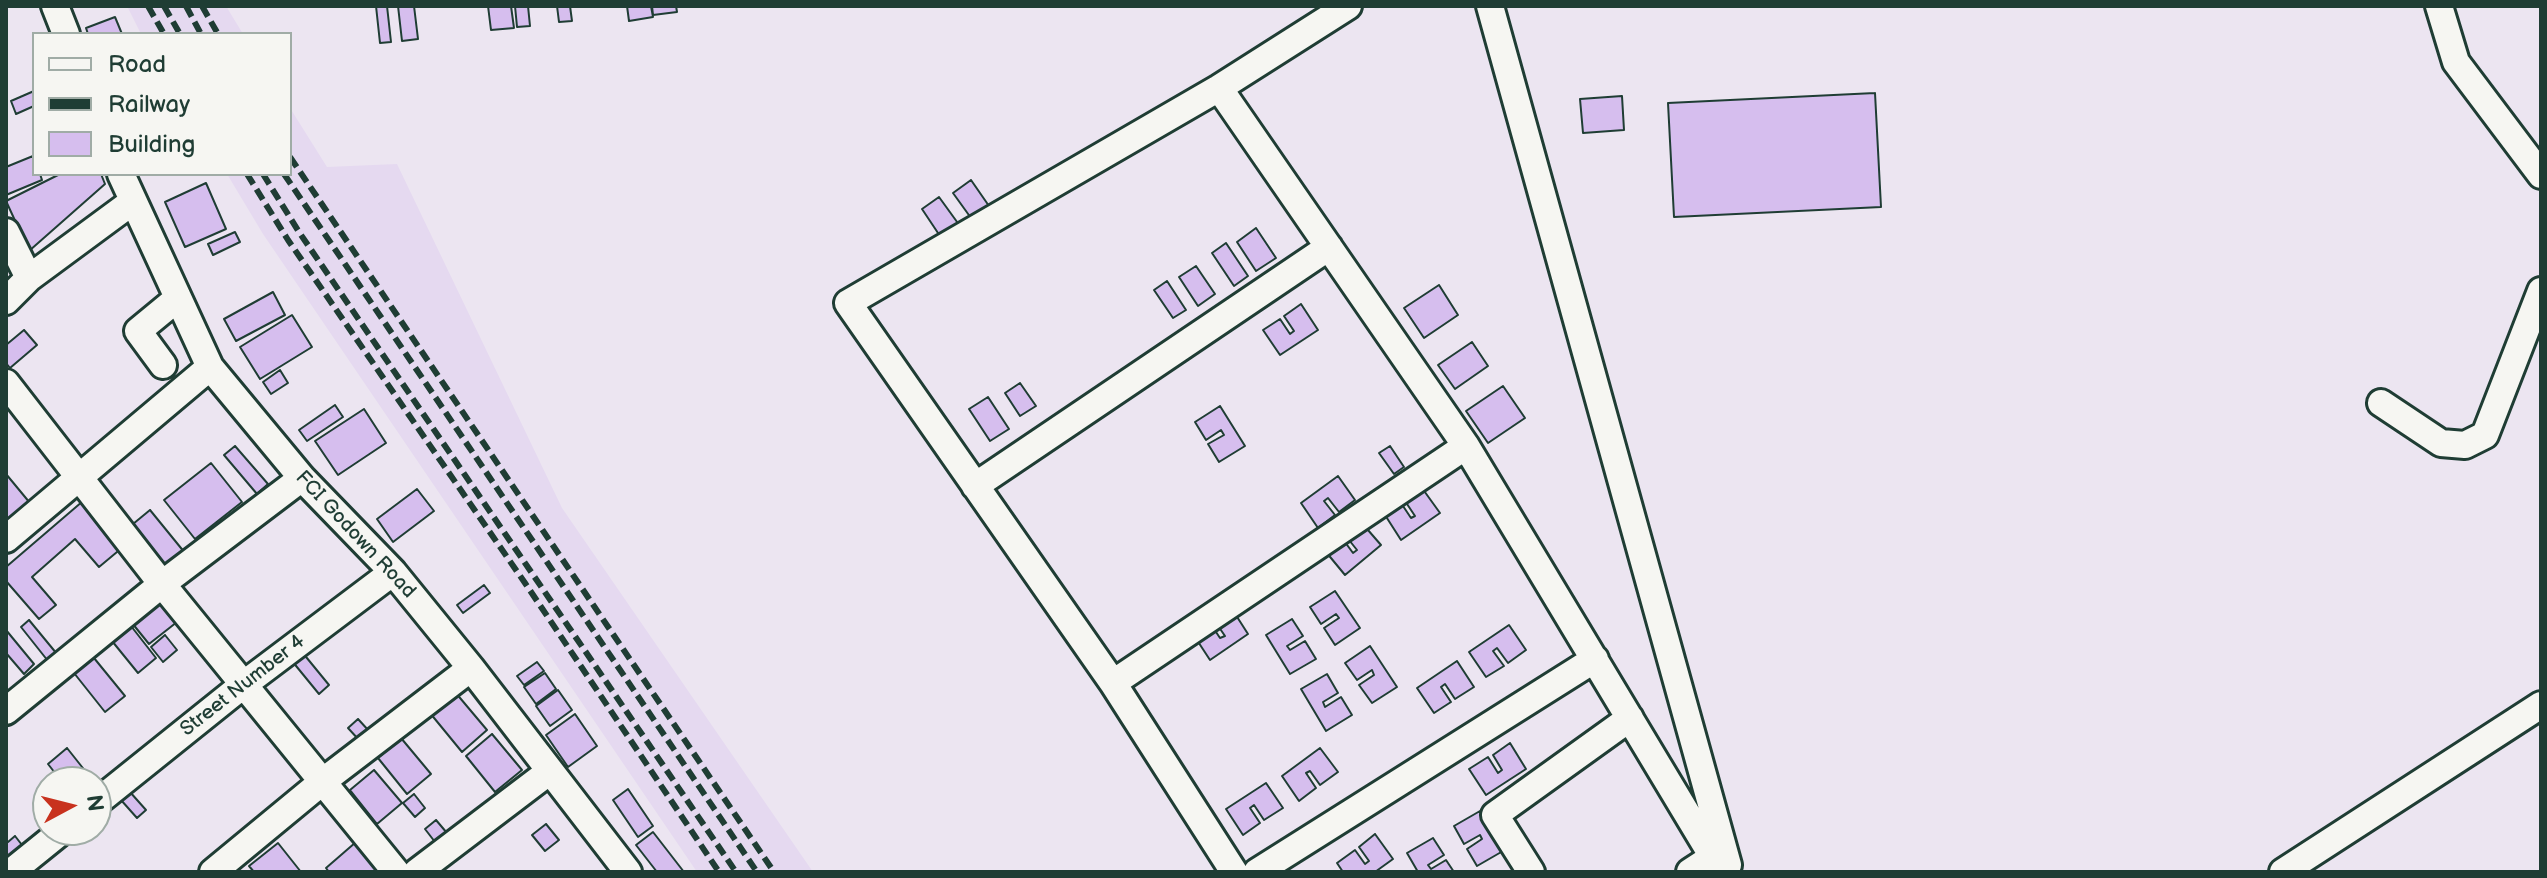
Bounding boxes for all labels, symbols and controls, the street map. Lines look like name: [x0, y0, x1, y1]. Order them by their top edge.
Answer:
legend: [32, 32, 292, 176]
text: Road: [108, 50, 166, 79]
text: Railway: [108, 90, 190, 119]
text: Building: [108, 130, 195, 159]
street label: FCI Godown Road: [290, 466, 420, 604]
street label: Street Number 4: [176, 630, 310, 742]
north arrow: [32, 766, 112, 846]
text: N: [80, 793, 109, 813]

